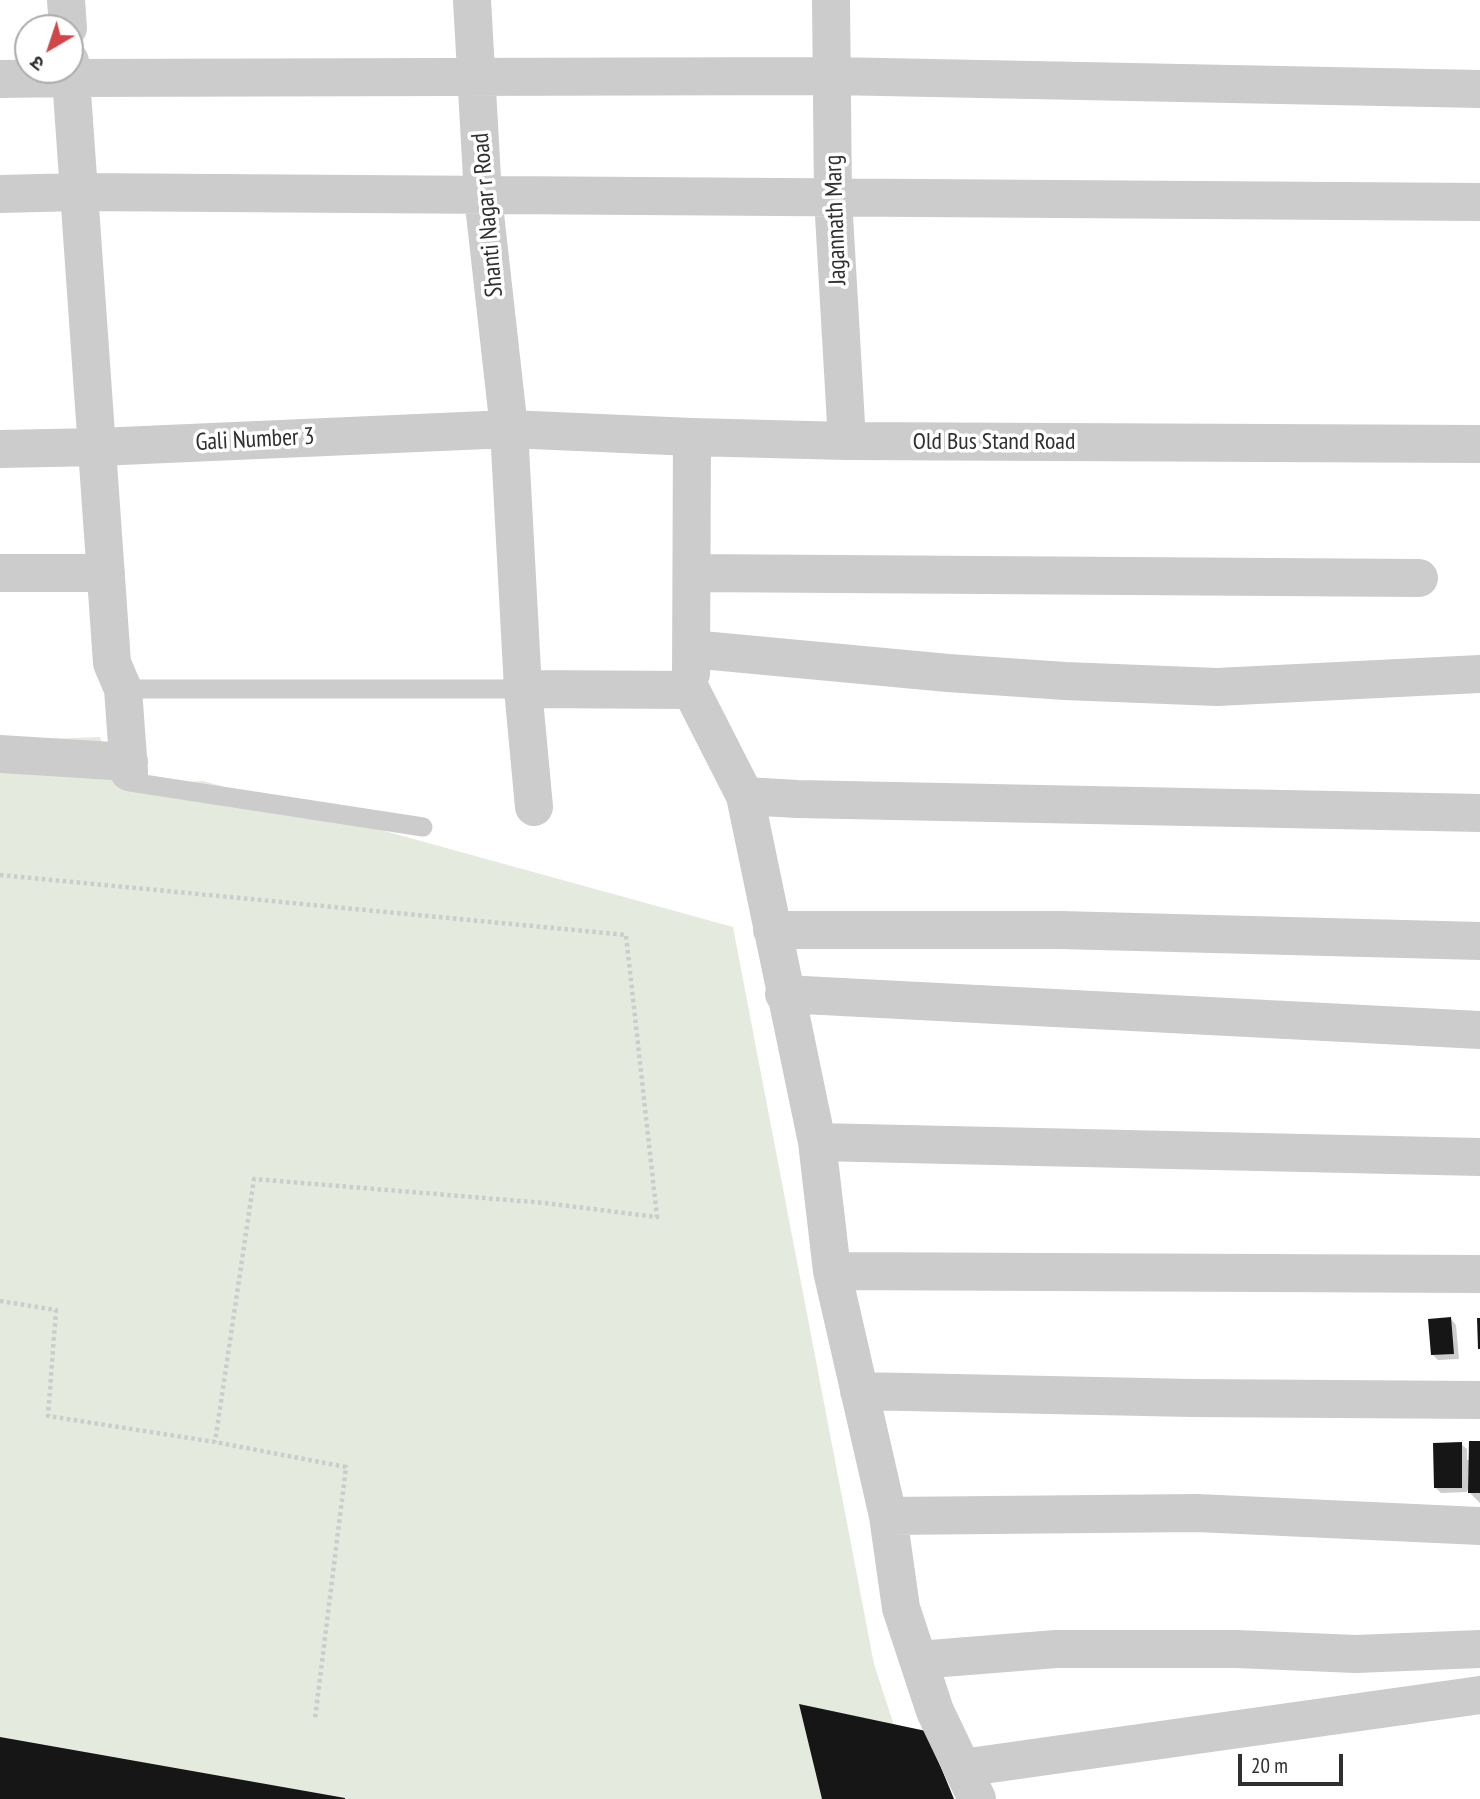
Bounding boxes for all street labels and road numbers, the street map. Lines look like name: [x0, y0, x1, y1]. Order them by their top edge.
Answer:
street label: Shanti Nagar r Road: [466, 132, 510, 298]
street label: Jagannath Marg: [819, 154, 853, 286]
street label: Gali Number 3: [195, 423, 315, 457]
street label: Old Bus Stand Road: [913, 428, 1075, 456]

